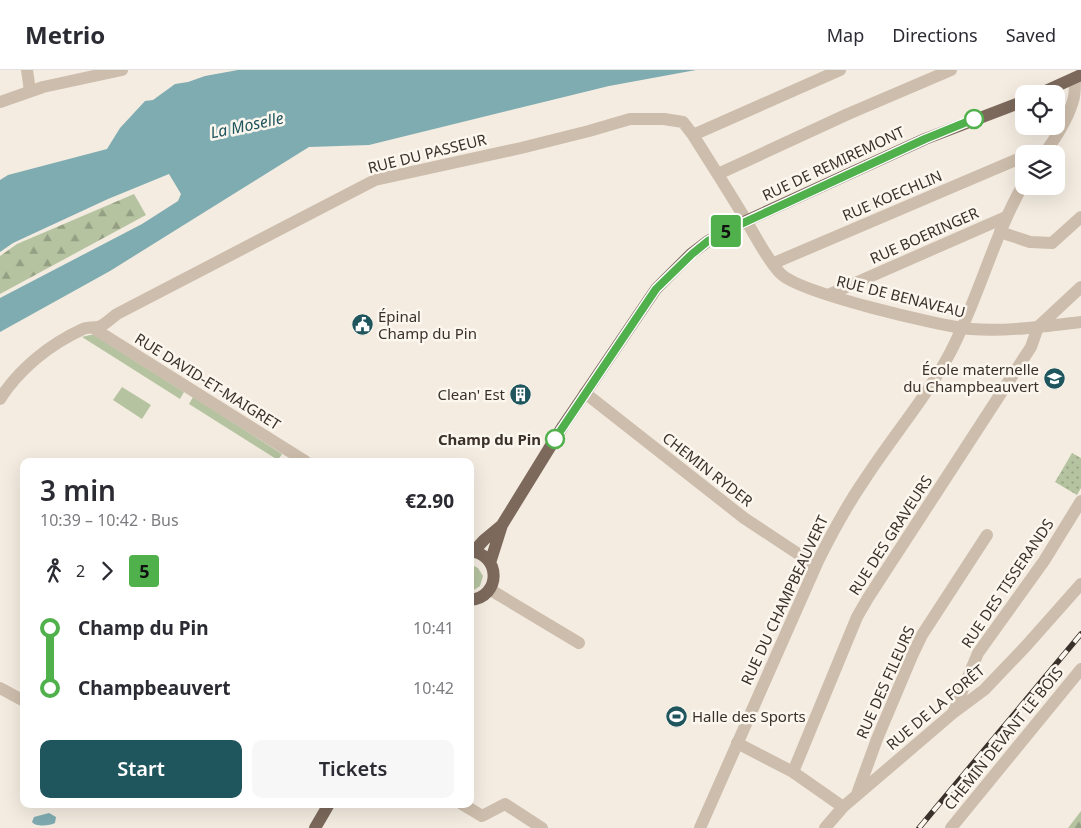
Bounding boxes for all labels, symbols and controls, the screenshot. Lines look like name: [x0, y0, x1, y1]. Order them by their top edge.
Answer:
text: Metrio: [25, 18, 105, 51]
text: Map: [827, 23, 864, 47]
text: Directions: [892, 23, 978, 47]
text: Saved: [1006, 23, 1056, 47]
map controls: [1015, 85, 1065, 195]
button: locate: [1015, 85, 1065, 135]
water label: La Moselle: [208, 106, 286, 144]
unlabelled marker: [964, 109, 984, 129]
street label: RUE DE REMIREMONT: [759, 121, 908, 205]
street label: RUE DU PASSEUR: [366, 128, 489, 177]
button: layers: [1015, 145, 1065, 195]
street label: RUE KOECHLIN: [839, 165, 945, 225]
street label: RUE BOERINGER: [867, 202, 982, 268]
line badge: 5: [710, 215, 742, 247]
text: 5: [721, 219, 731, 243]
street label: RUE DE BENAVEAU: [834, 270, 968, 322]
place label: Épinal Champ du Pin: [378, 306, 477, 343]
public building icon: Épinal Champ du Pin: [350, 313, 374, 337]
street label: RUE DAVID-ET-MAIGRET: [131, 328, 285, 434]
place label: École maternelle du Champbeauvert: [903, 359, 1040, 396]
school or university icon: École maternelle du Champbeauvert: [1043, 366, 1067, 390]
building icon: Clean' Est: [509, 382, 533, 406]
place label: Clean' Est: [437, 384, 506, 404]
street label: CHEMIN RYDER: [659, 427, 758, 511]
place label: Champ du Pin: [438, 429, 541, 449]
marker: Champ du Pin: [545, 429, 565, 449]
text: 3 min: [40, 471, 116, 509]
street label: RUE DES GRAVEURS: [844, 471, 936, 599]
text: €2.90: [405, 488, 454, 514]
text: 10:39 – 10:42 · Bus: [40, 509, 179, 531]
street label: RUE DU CHAMPBEAUVERT: [736, 511, 832, 688]
street label: RUE DES TISSERANDS: [956, 515, 1058, 651]
icon: walk: [40, 557, 68, 585]
icon: forward: [93, 557, 121, 585]
text: 5: [139, 559, 149, 583]
text: 2: [76, 560, 85, 582]
text: Champ du Pin: [78, 615, 209, 641]
text: 10:41: [413, 617, 454, 639]
street label: RUE DES FILEURS: [851, 622, 919, 742]
street label: RUE DE LA FORÊT: [882, 660, 989, 754]
street label: CHEMIN DEVANT LE BOIS: [939, 662, 1067, 814]
text: Champbeauvert: [78, 675, 230, 701]
text: 10:42: [413, 677, 454, 699]
sports icon: Halle des Sports: [664, 704, 688, 728]
place label: Halle des Sports: [692, 706, 806, 726]
button: Start: [40, 740, 242, 798]
button: Tickets: [252, 740, 454, 798]

